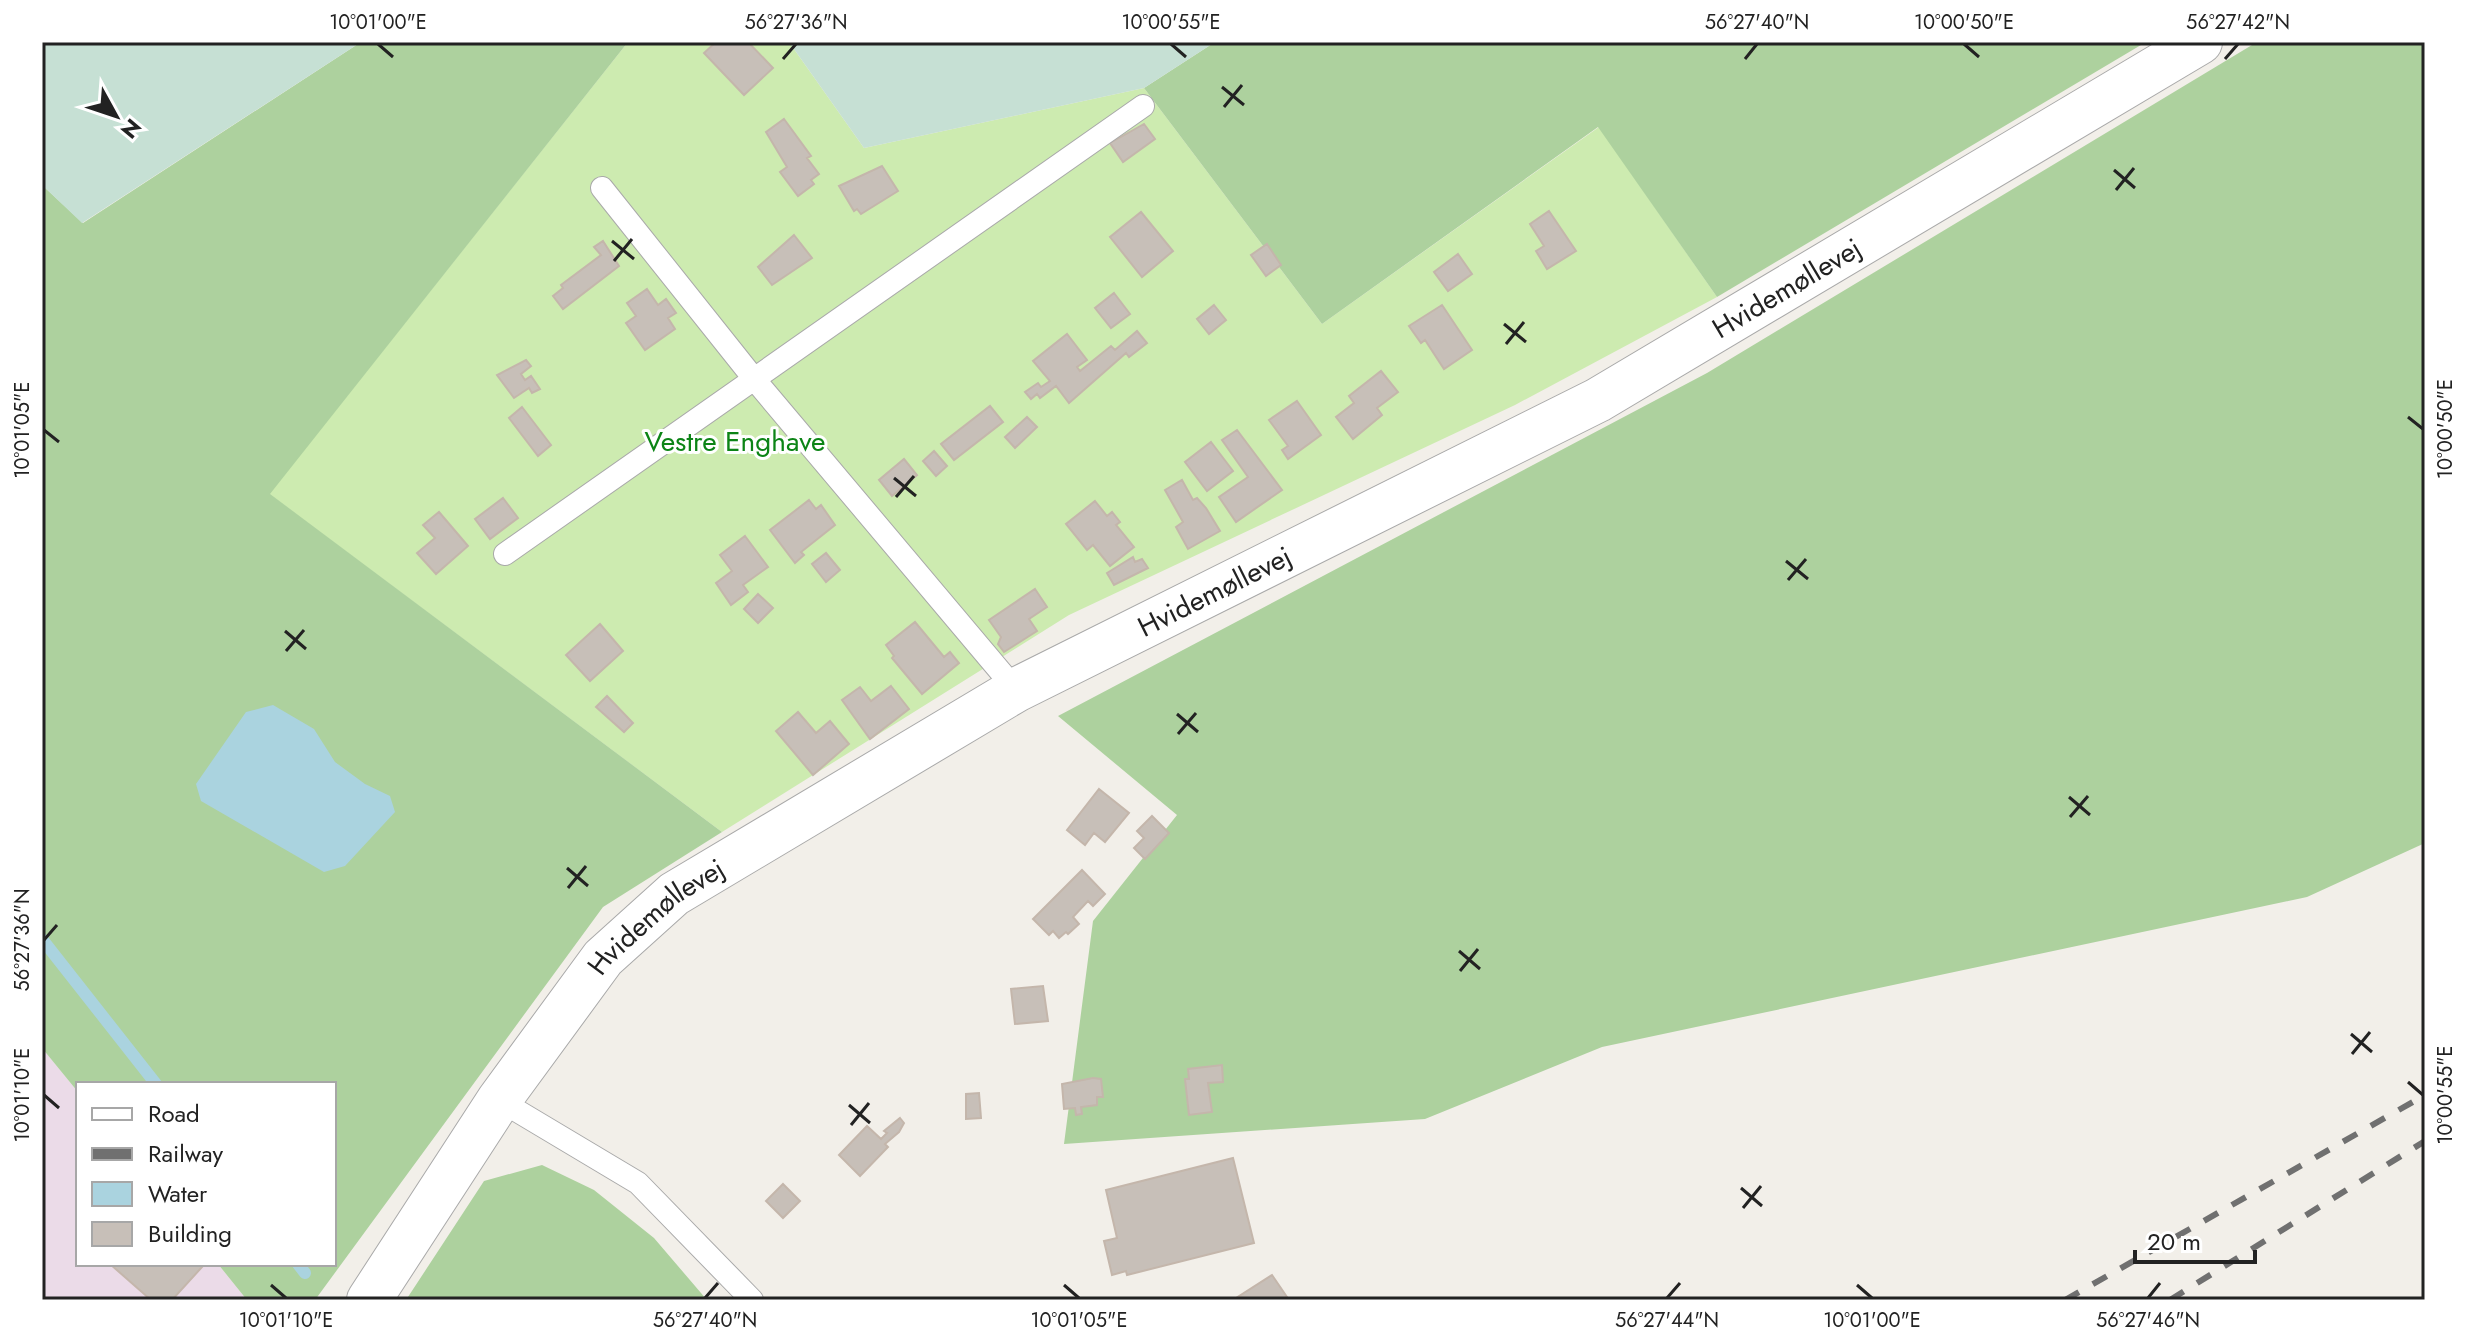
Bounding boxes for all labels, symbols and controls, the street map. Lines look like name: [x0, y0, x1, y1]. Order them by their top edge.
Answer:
text: 10°01'00"E: [329, 8, 427, 37]
text: 56°27'36"N: [744, 8, 848, 37]
text: 10°00'55"E: [1121, 8, 1221, 37]
text: 56°27'40"N: [1705, 8, 1809, 37]
text: 10°00'50"E: [1914, 8, 2014, 37]
text: 56°27'42"N: [2186, 8, 2290, 37]
north arrow: [76, 76, 156, 156]
text: N: [113, 112, 149, 146]
street label: Hvidemøllevej: [1704, 227, 1869, 348]
text: 10°00'50"E: [2431, 379, 2460, 479]
text: 10°01'05"E: [8, 382, 37, 478]
park label: Vestre Enghave: [644, 421, 826, 462]
street label: Hvidemøllevej: [1130, 535, 1298, 647]
street label: Hvidemøllevej: [577, 848, 732, 983]
text: 56°27'36"N: [8, 888, 37, 992]
text: 10°00'55"E: [2431, 1045, 2460, 1145]
text: 10°01'10"E: [8, 1048, 37, 1142]
legend: [76, 1082, 336, 1266]
text: Road: [148, 1096, 200, 1131]
text: Railway: [148, 1136, 223, 1171]
text: Water: [148, 1176, 208, 1211]
scale bar: [2135, 1214, 2255, 1264]
text: Building: [148, 1216, 232, 1251]
text: 20 m: [2147, 1224, 2201, 1259]
text: 10°01'10"E: [239, 1306, 333, 1335]
text: 56°27'40"N: [653, 1306, 757, 1335]
text: 10°01'05"E: [1031, 1306, 1127, 1335]
text: 56°27'44"N: [1615, 1306, 1719, 1335]
text: 10°01'00"E: [1823, 1306, 1921, 1335]
text: 56°27'46"N: [2096, 1306, 2200, 1335]

